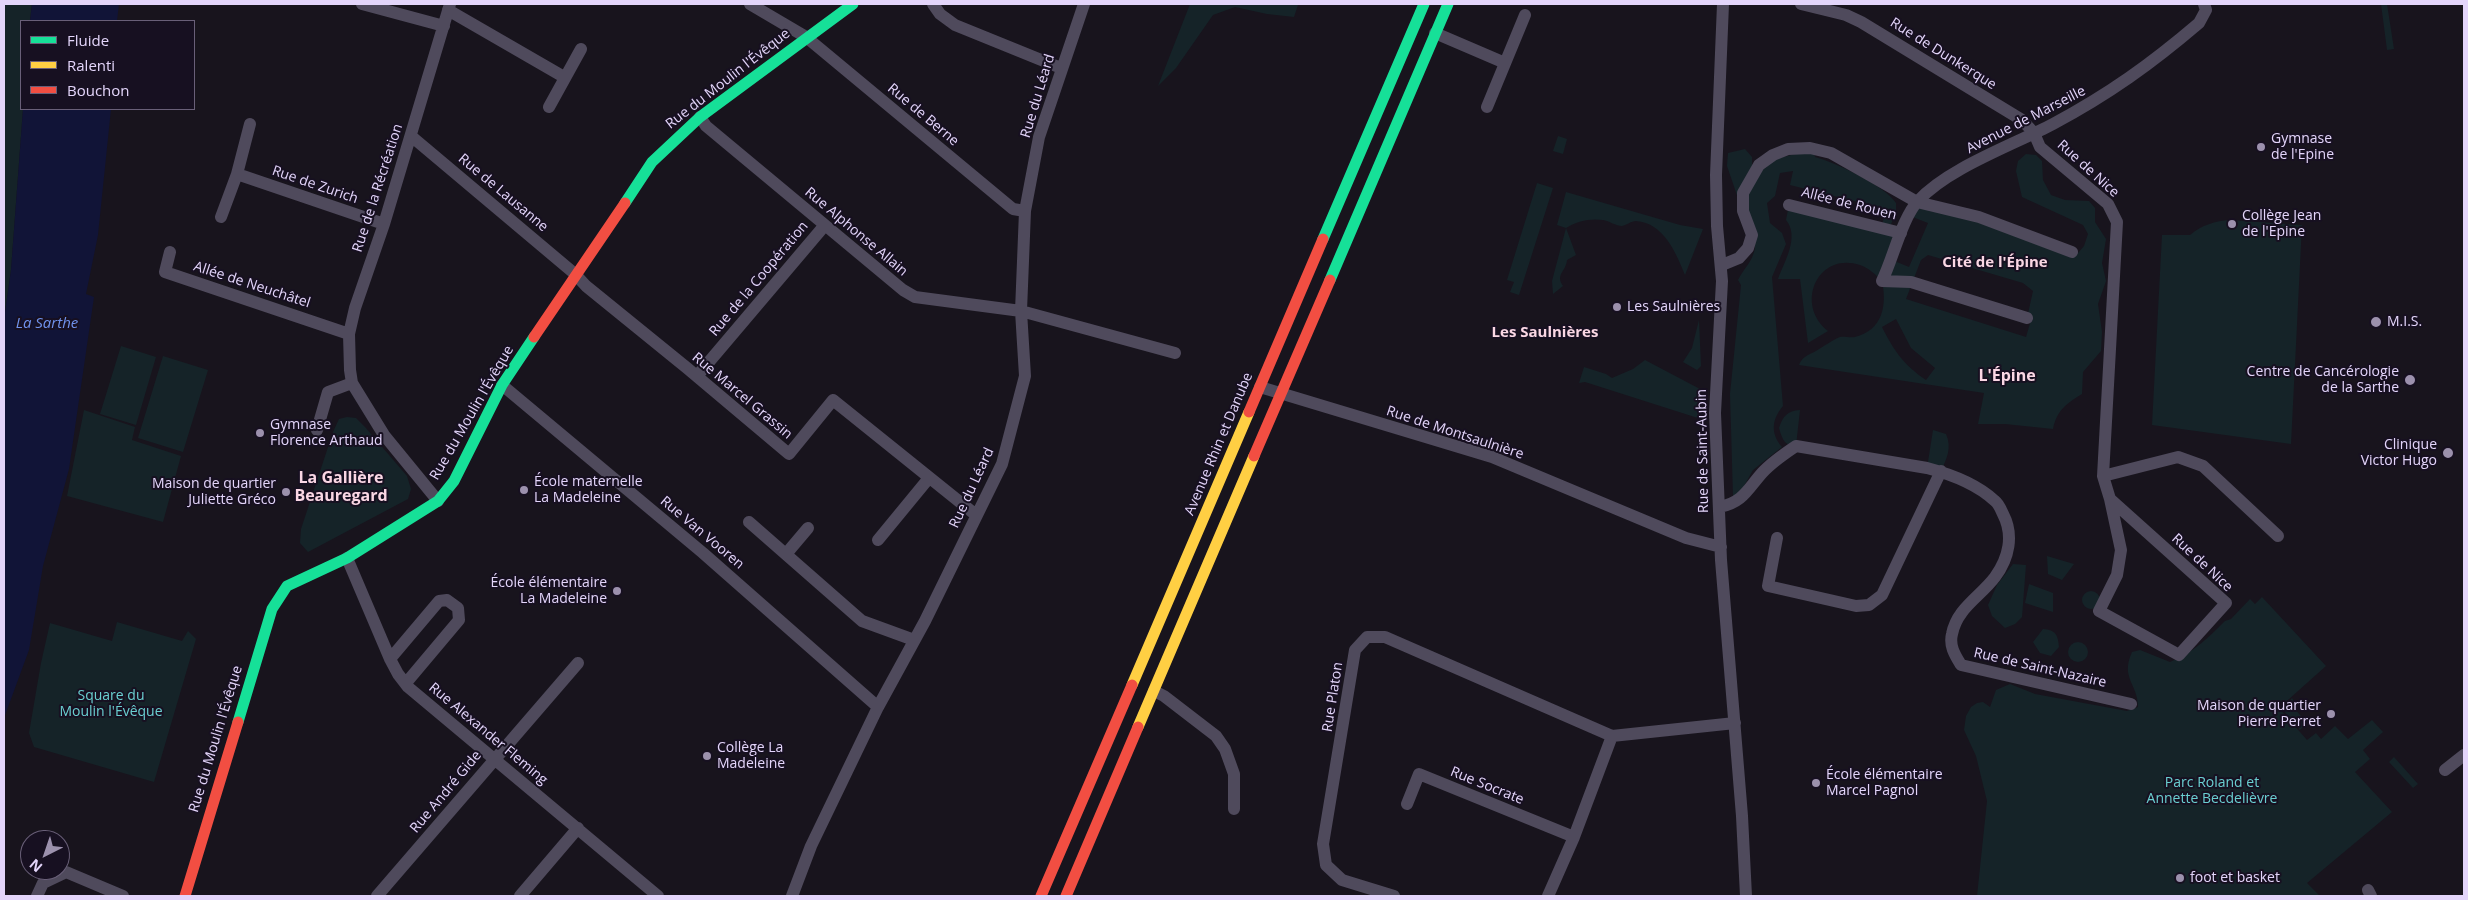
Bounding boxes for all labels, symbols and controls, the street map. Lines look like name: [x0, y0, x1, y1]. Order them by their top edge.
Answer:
street label: Rue de Dunkerque: [1887, 15, 1999, 93]
legend: [20, 20, 195, 110]
street label: Rue du Moulin l'Évêque: [663, 25, 793, 133]
text: Fluide: [67, 30, 109, 50]
street label: Rue du Léard: [1017, 52, 1059, 140]
text: Ralenti: [67, 55, 115, 75]
text: Bouchon: [67, 80, 130, 100]
street label: Rue de Berne: [884, 80, 962, 150]
street label: Avenue de Marseille: [1964, 83, 2088, 157]
street label: Rue de la Récréation: [349, 122, 407, 254]
place label: Gymnase de l'Epine: [2271, 131, 2334, 164]
street label: Rue de Nice: [2054, 137, 2122, 201]
marker: Gymnase de l'Epine: [2255, 141, 2267, 153]
street label: Rue de Lausanne: [455, 151, 551, 235]
street label: Rue de Zurich: [270, 162, 360, 208]
street label: Rue Alphonse Allain: [801, 184, 911, 280]
street label: Allée de Rouen: [1800, 184, 1898, 224]
place label: Collège Jean de l'Epine: [2242, 208, 2321, 240]
street label: Rue de la Coopération: [706, 218, 812, 340]
marker: Collège Jean de l'Epine: [2226, 218, 2238, 230]
district label: Cité de l'Épine: [1942, 254, 2048, 272]
street label: Allée de Neuchâtel: [191, 258, 313, 312]
place label: Les Saulnières: [1627, 299, 1720, 315]
marker: Les Saulnières: [1611, 301, 1623, 313]
place label: M.I.S.: [2387, 314, 2422, 330]
water label: La Sarthe: [16, 315, 78, 333]
marker: M.I.S.: [2369, 315, 2383, 329]
district label: Les Saulnières: [1492, 324, 1598, 342]
street label: Rue du Moulin l'Évêque: [427, 343, 517, 483]
street label: Rue Marcel Grassin: [688, 349, 796, 443]
place label: Centre de Cancérologie de la Sarthe: [2247, 364, 2399, 397]
district label: L'Épine: [1978, 366, 2036, 386]
street label: Avenue Rhin et Danube: [1181, 370, 1257, 518]
marker: Centre de Cancérologie de la Sarthe: [2403, 373, 2417, 387]
street label: Rue de Saint-Aubin: [1694, 389, 1712, 513]
street label: Rue de Montsaulnière: [1384, 403, 1526, 463]
place label: Gymnase Florence Arthaud: [270, 417, 383, 450]
marker: Gymnase Florence Arthaud: [254, 427, 266, 439]
place label: Clinique Victor Hugo: [2361, 437, 2437, 470]
street label: Rue du Léard: [946, 445, 998, 531]
marker: Clinique Victor Hugo: [2441, 446, 2455, 460]
district label: La Gallière Beauregard: [294, 468, 388, 506]
place label: École maternelle La Madeleine: [534, 474, 643, 507]
place label: Maison de quartier Juliette Gréco: [152, 476, 276, 508]
marker: École maternelle La Madeleine: [518, 484, 530, 496]
marker: Maison de quartier Juliette Gréco: [280, 486, 292, 498]
street label: Rue Van Vooren: [657, 493, 747, 573]
street label: Rue de Nice: [2168, 530, 2236, 596]
place label: École élémentaire La Madeleine: [491, 575, 607, 608]
marker: École élémentaire La Madeleine: [611, 585, 623, 597]
street label: Rue de Saint-Nazaire: [1972, 645, 2108, 691]
street label: Rue Platon: [1319, 661, 1347, 733]
street label: Rue du Moulin l'Évêque: [186, 664, 246, 814]
street label: Rue Alexander Fleming: [425, 679, 551, 789]
park label: Square du Moulin l'Évêque: [59, 688, 163, 720]
place label: Maison de quartier Pierre Perret: [2197, 698, 2321, 730]
marker: Maison de quartier Pierre Perret: [2325, 708, 2337, 720]
place label: Collège La Madeleine: [717, 740, 785, 772]
street label: Rue André Gide: [407, 747, 485, 837]
marker: Collège La Madeleine: [701, 750, 713, 762]
street label: Rue Socrate: [1448, 764, 1526, 808]
place label: École élémentaire Marcel Pagnol: [1826, 767, 1942, 800]
park label: Parc Roland et Annette Becdelièvre: [2147, 775, 2277, 808]
marker: École élémentaire Marcel Pagnol: [1810, 777, 1822, 789]
north arrow: [20, 830, 70, 880]
text: N: [25, 855, 46, 877]
place label: foot et basket: [2190, 870, 2280, 886]
marker: foot et basket: [2174, 872, 2186, 884]

